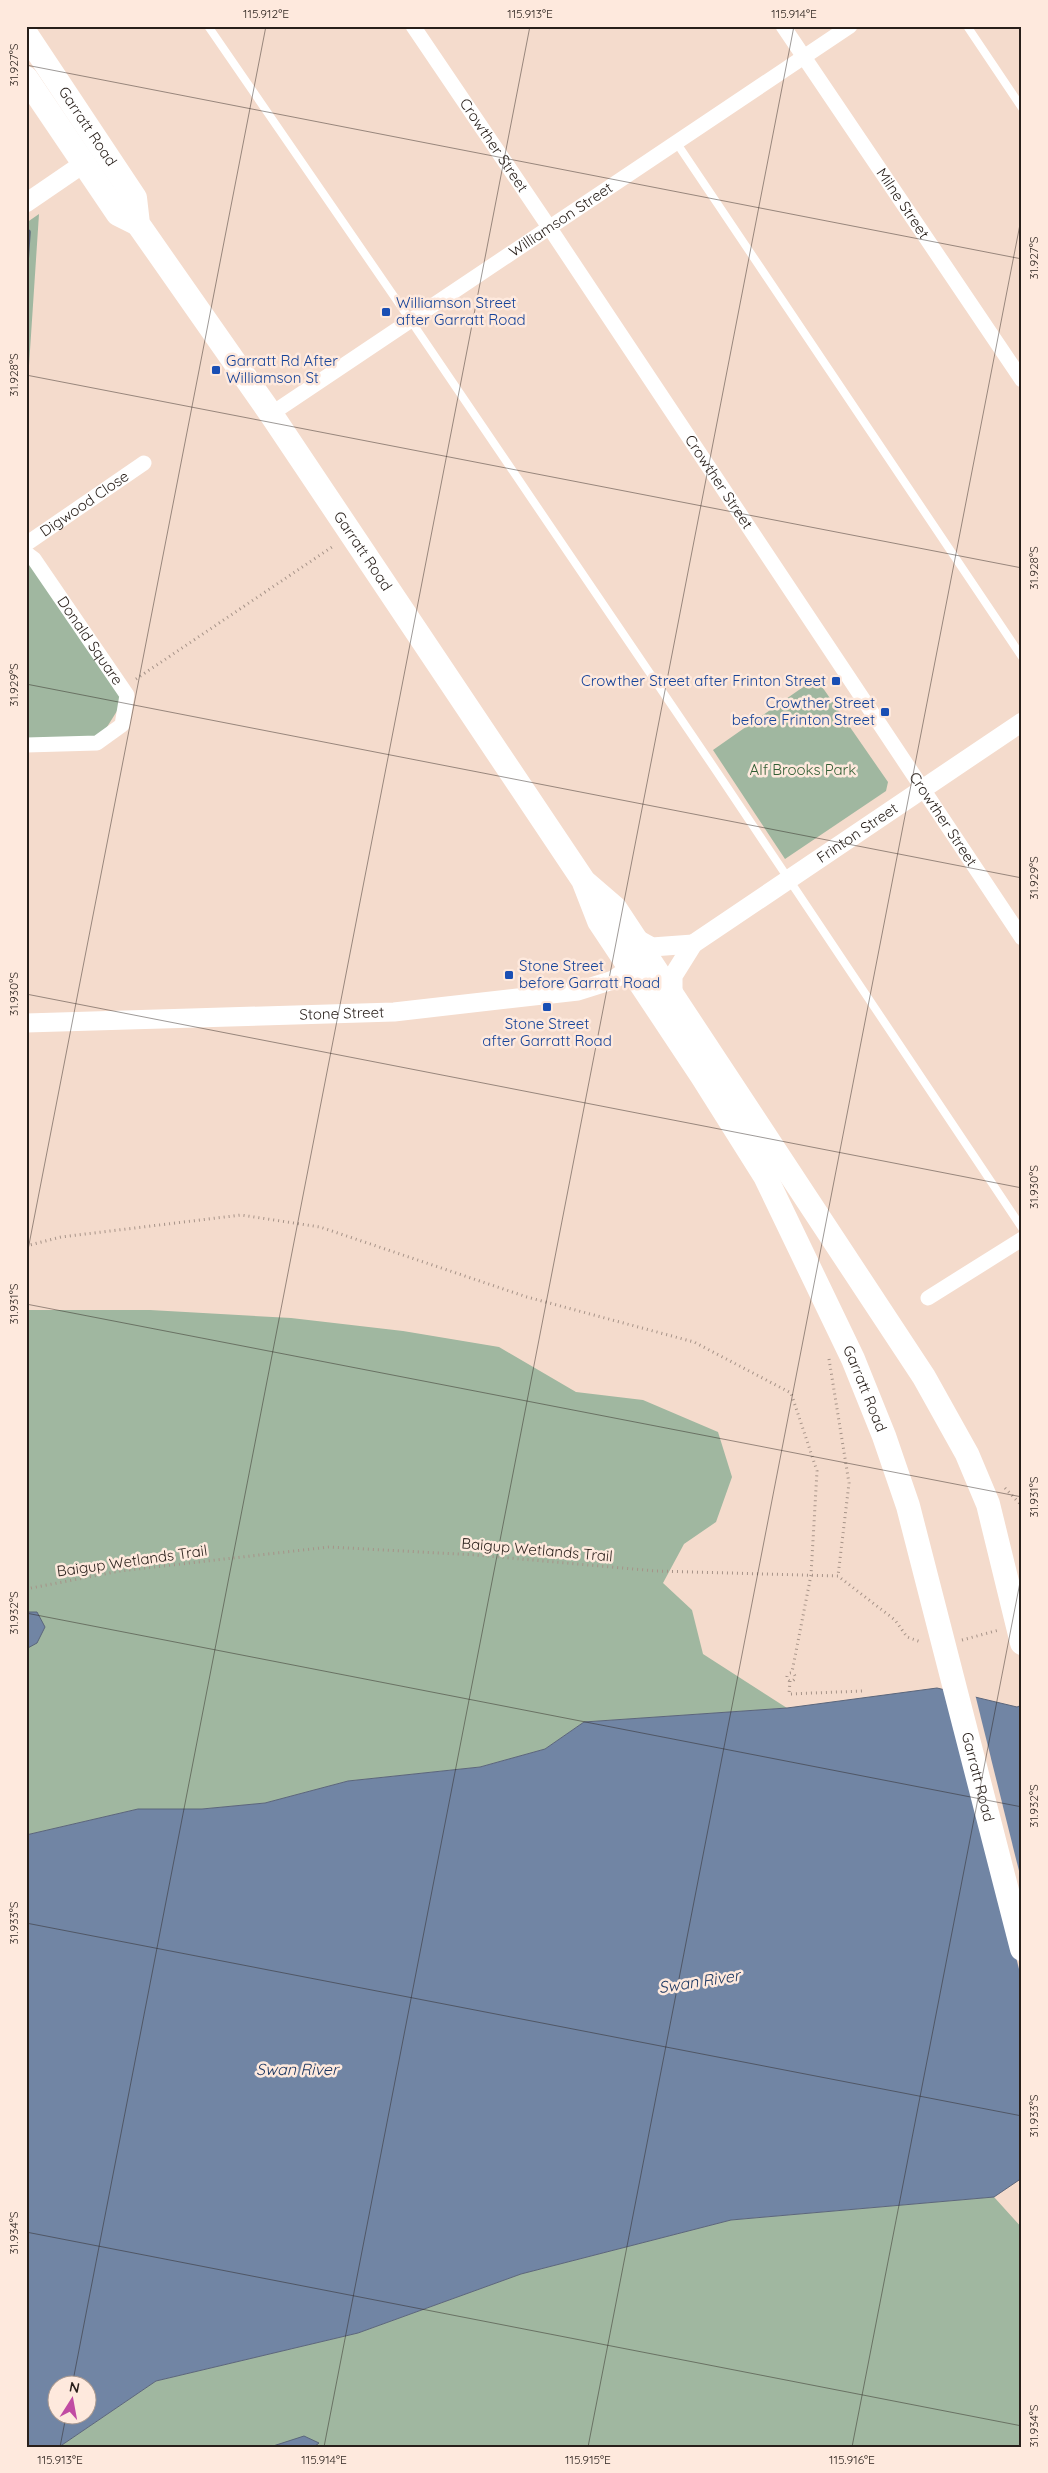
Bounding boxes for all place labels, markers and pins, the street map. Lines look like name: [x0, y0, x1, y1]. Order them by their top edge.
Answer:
place label: Williamson Street after Garratt Road: [396, 293, 526, 329]
marker: Williamson Street after Garratt Road: [380, 306, 392, 318]
place label: Garratt Rd After Williamson St: [226, 351, 338, 387]
marker: Garratt Rd After Williamson St: [210, 364, 222, 376]
place label: Crowther Street after Frinton Street: [581, 671, 826, 690]
marker: Crowther Street after Frinton Street: [830, 675, 842, 687]
place label: Crowther Street before Frinton Street: [732, 693, 875, 729]
marker: Crowther Street before Frinton Street: [879, 706, 891, 718]
place label: Stone Street before Garratt Road: [519, 956, 660, 992]
marker: Stone Street before Garratt Road: [503, 969, 515, 981]
marker: Stone Street after Garratt Road: [541, 1001, 553, 1013]
place label: Stone Street after Garratt Road: [482, 1014, 612, 1050]

